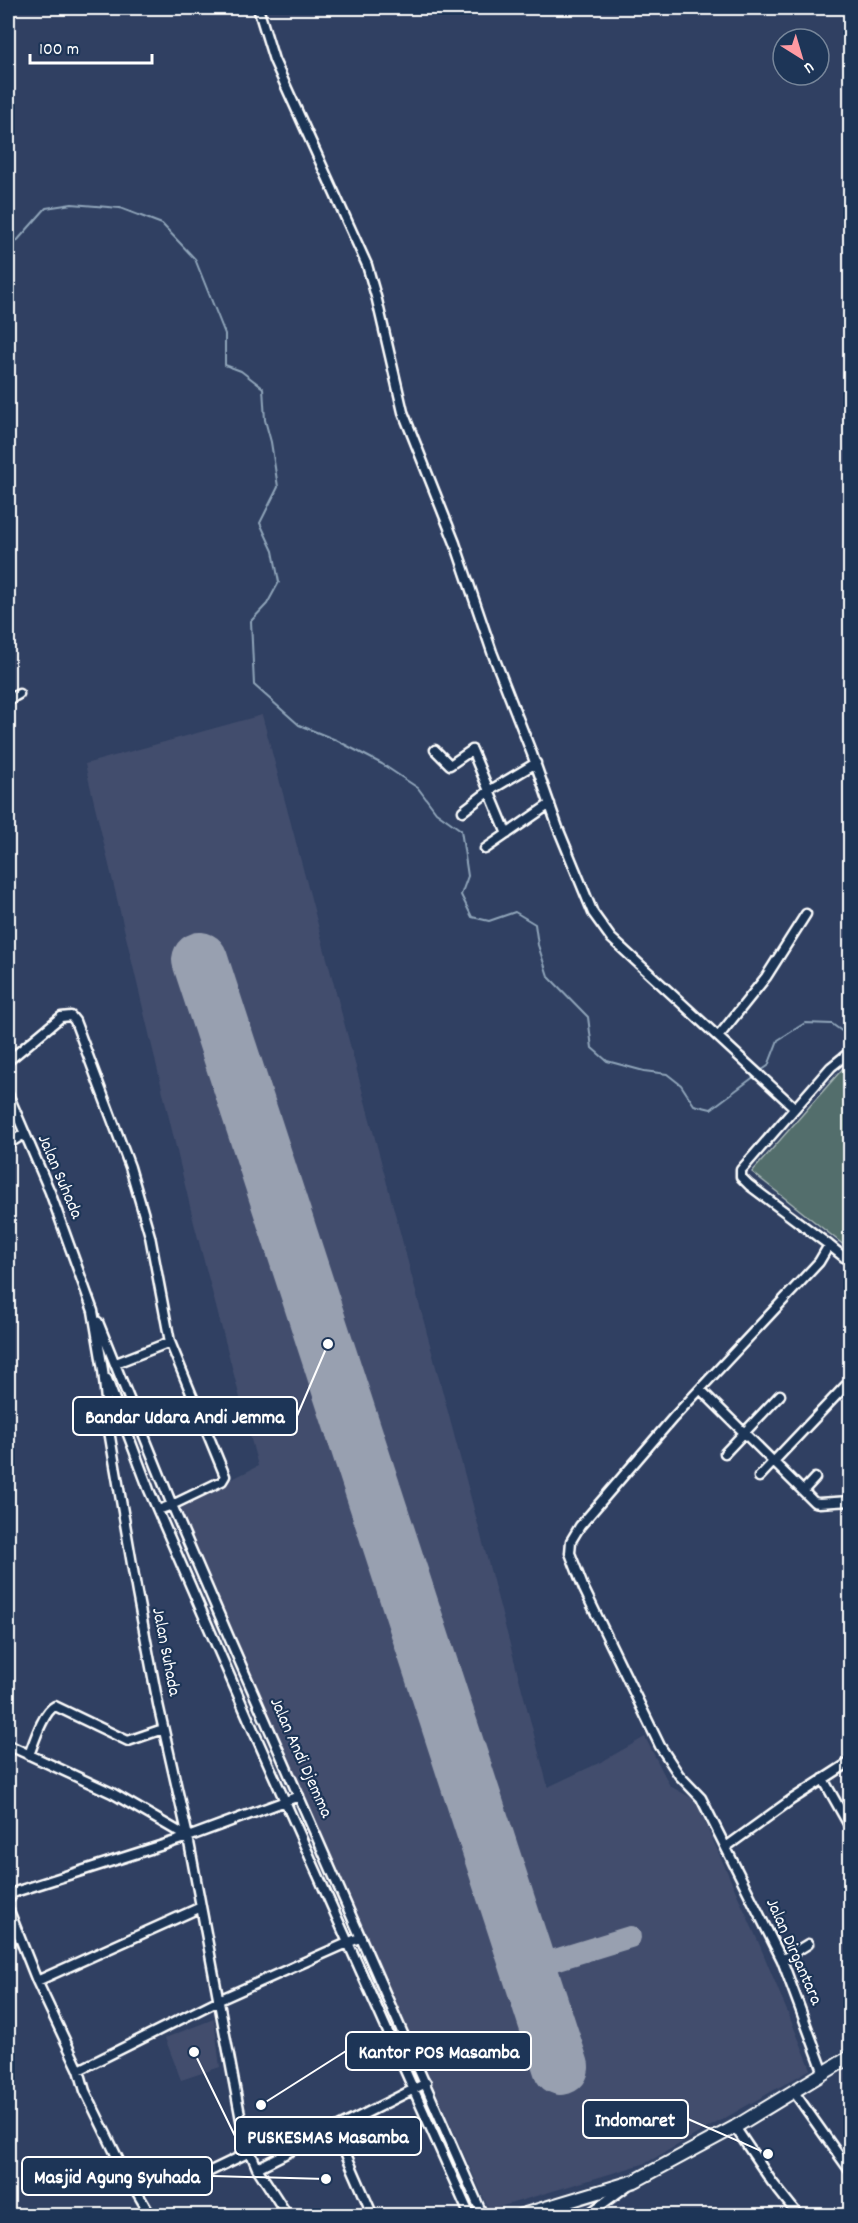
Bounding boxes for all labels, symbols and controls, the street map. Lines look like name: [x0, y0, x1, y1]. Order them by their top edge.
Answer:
scale bar: [30, 27, 152, 65]
north arrow: [771, 27, 831, 87]
text: 100 m: [39, 38, 79, 63]
text: U: [798, 55, 819, 79]
street label: Jalan Suhada: [30, 1131, 88, 1224]
callout: Bandar Udara Andi Jemma: [73, 1397, 297, 1435]
text: Bandar Udara Andi Jemma: [85, 1405, 285, 1433]
street label: Jalan Suhada: [144, 1606, 186, 1699]
street label: Jalan Andi Djemma: [262, 1694, 338, 1823]
street label: Jalan Dirgantara: [758, 1895, 828, 2010]
callout: Kantor POS Masamba: [346, 2032, 531, 2070]
text: Kantor POS Masamba: [359, 2040, 520, 2068]
callout: Indomaret: [583, 2100, 688, 2138]
text: Indomaret: [595, 2108, 676, 2136]
callout: PUSKESMAS Masamba: [235, 2117, 421, 2155]
text: PUSKESMAS Masamba: [247, 2125, 409, 2153]
callout: Masjid Agung Syuhada: [22, 2157, 212, 2195]
text: Masjid Agung Syuhada: [34, 2165, 201, 2193]

